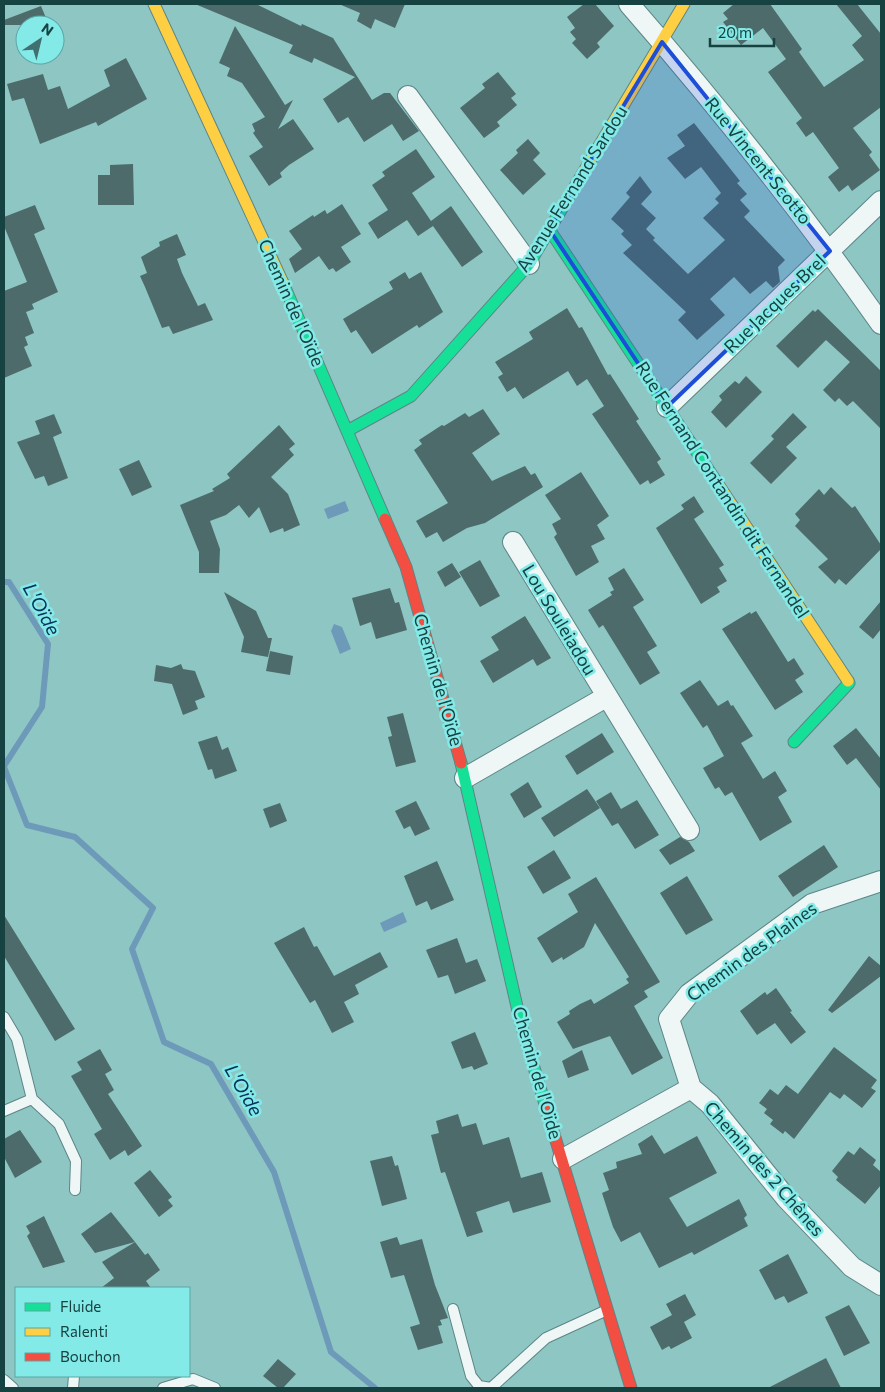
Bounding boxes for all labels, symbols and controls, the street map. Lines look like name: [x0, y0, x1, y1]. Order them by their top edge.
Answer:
north arrow: [15, 15, 65, 65]
scale bar: [710, 15, 774, 47]
text: N: [39, 19, 57, 39]
text: 20 m: [718, 23, 752, 41]
street label: Rue Vincent Scotto: [701, 92, 817, 228]
street label: Avenue Fernand Sardou: [511, 101, 631, 276]
street label: Chemin de l'Oïde: [254, 236, 330, 370]
street label: Rue Jacques Brel: [719, 249, 830, 357]
street label: Rue Fernand Contandin dit Fernandel: [631, 357, 814, 622]
street label: Lou Souleiadou: [518, 560, 602, 679]
water label: L'Oïde: [19, 579, 66, 639]
street label: Chemin de l'Oïde: [410, 611, 468, 749]
street label: Chemin des Plaines: [682, 897, 821, 1006]
street label: Chemin de l'Oïde: [509, 1004, 567, 1142]
water label: L'Oïde: [220, 1060, 268, 1120]
street label: Chemin des 2 Chênes: [700, 1096, 829, 1240]
legend: [15, 1287, 190, 1377]
text: Fluide: [60, 1297, 101, 1315]
text: Ralenti: [60, 1322, 108, 1340]
text: Bouchon: [60, 1347, 121, 1365]

